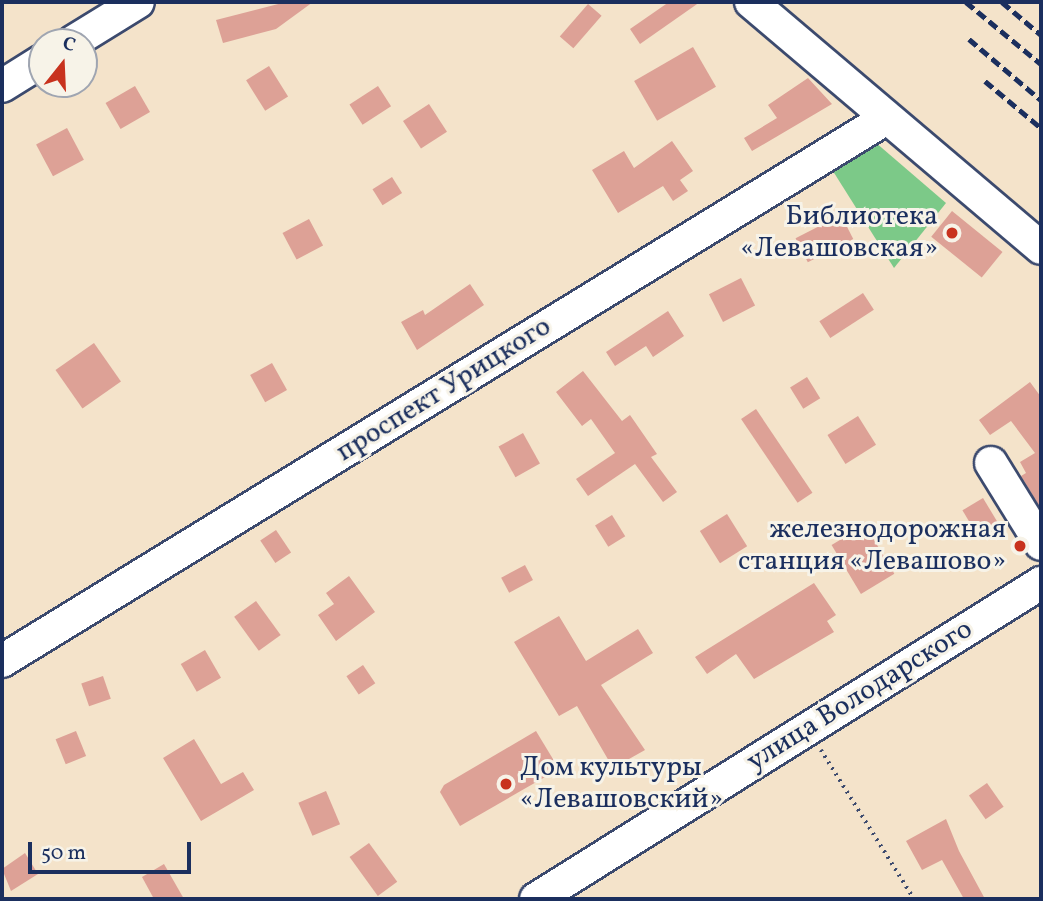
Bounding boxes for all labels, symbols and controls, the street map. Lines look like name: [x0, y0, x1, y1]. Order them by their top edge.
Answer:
north arrow: [28, 28, 98, 98]
text: С: [59, 31, 79, 59]
place label: Библиотека «Левашовская»: [741, 200, 938, 266]
marker: Библиотека «Левашовская»: [944, 225, 960, 241]
street label: проспект Урицкого: [330, 310, 558, 470]
place label: железнодорожная станция «Левашово»: [737, 513, 1006, 579]
marker: железнодорожная станция «Левашово»: [1012, 538, 1028, 554]
street label: улица Володарского: [741, 613, 979, 779]
place label: Дом культуры «Левашовский»: [520, 751, 723, 817]
marker: Дом культуры «Левашовский»: [498, 776, 514, 792]
scale bar: [32, 828, 194, 872]
text: 50 m: [41, 839, 86, 868]

